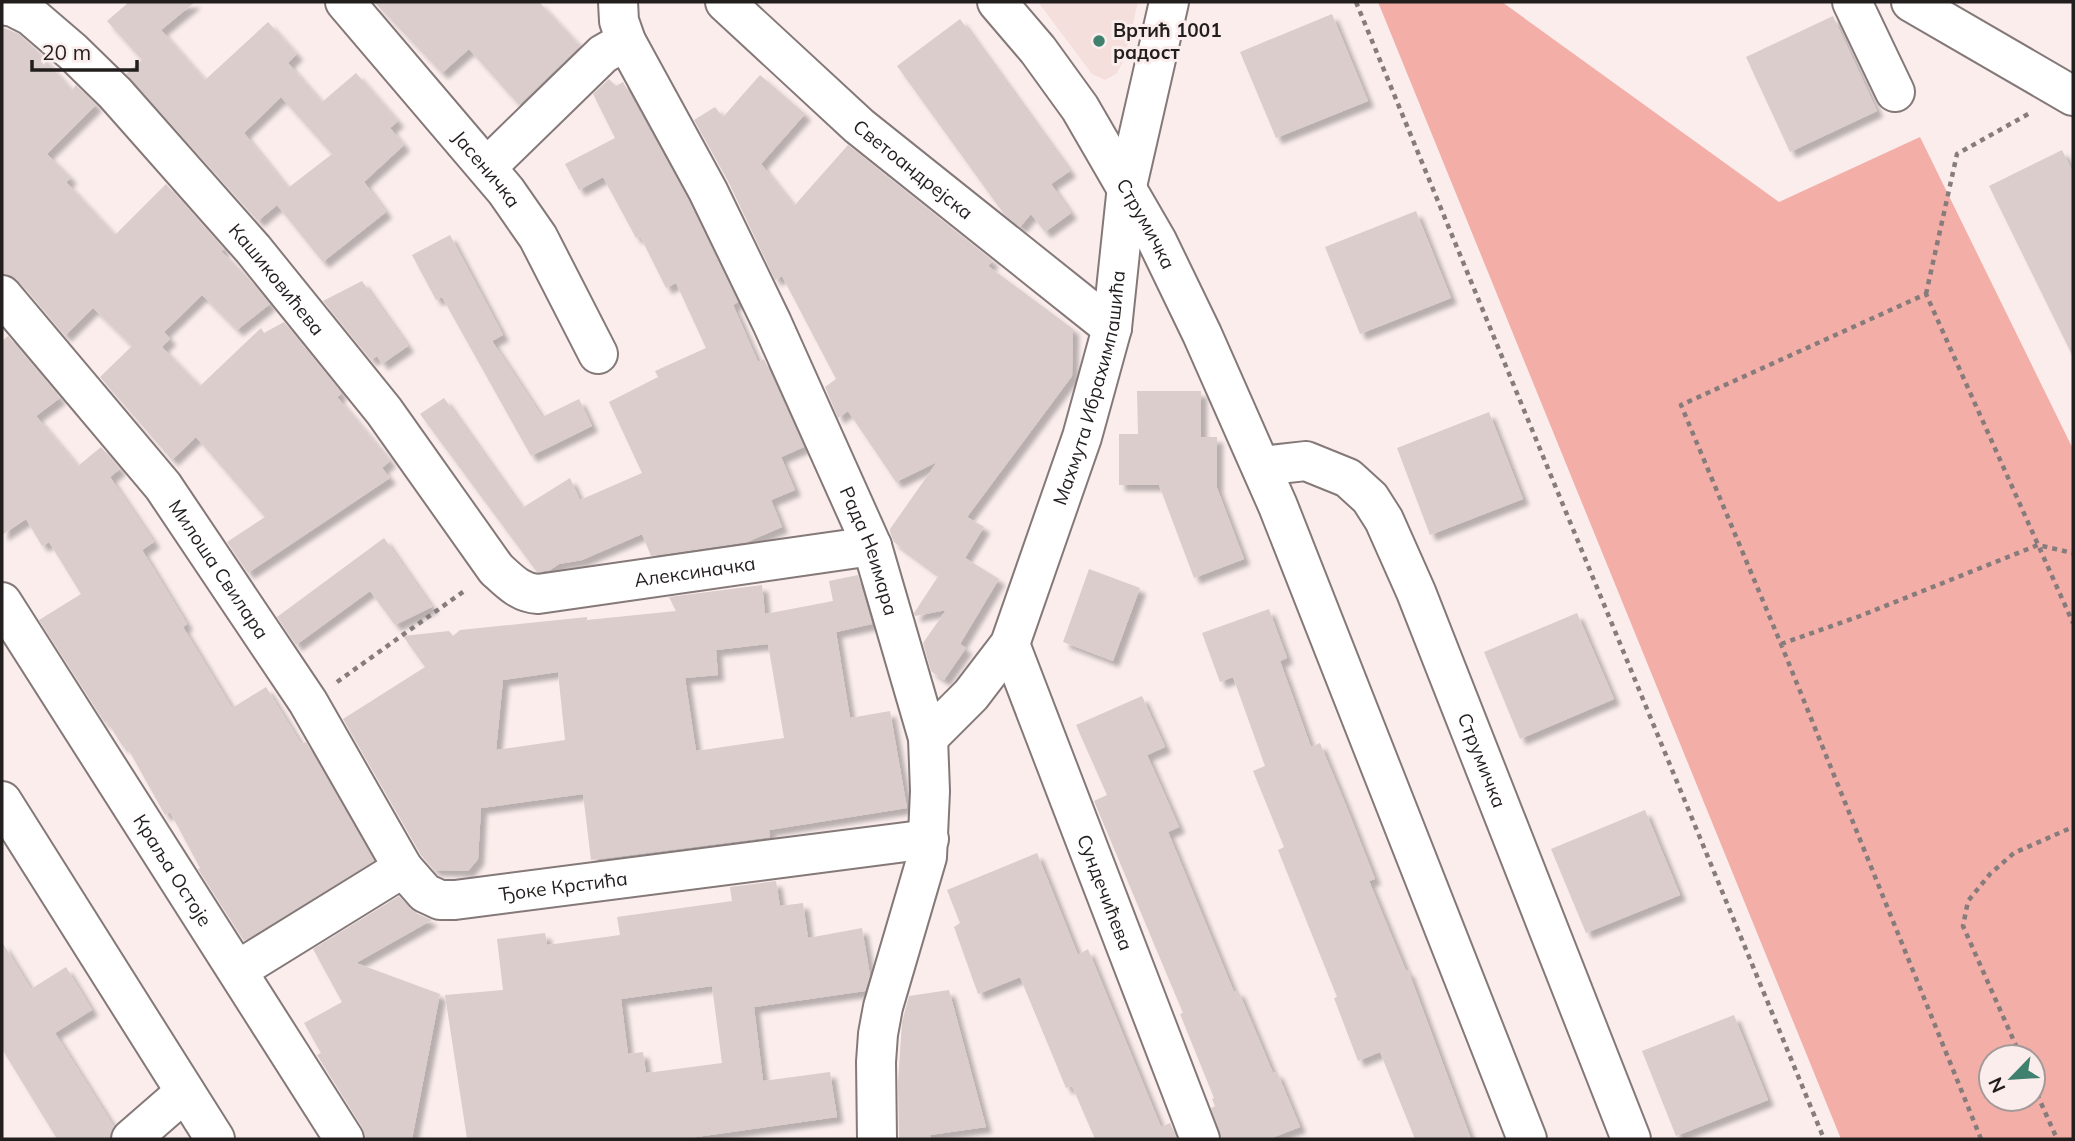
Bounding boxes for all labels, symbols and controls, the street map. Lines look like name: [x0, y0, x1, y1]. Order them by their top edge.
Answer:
place label: Вртић 1001 радост: [1113, 18, 1222, 64]
scale bar: [32, 28, 136, 72]
marker: Вртић 1001 радост: [1091, 33, 1107, 49]
text: 20 m: [42, 39, 91, 65]
street label: Светоандрејска: [848, 114, 978, 224]
street label: Јасеничка: [448, 125, 526, 212]
street label: Струмичка: [1111, 174, 1181, 273]
street label: Кашиковићева: [224, 218, 330, 340]
street label: Махмута Ибрахимпашића: [1047, 269, 1130, 508]
street label: Рада Неимара: [835, 483, 904, 618]
street label: Милоша Свилара: [164, 495, 274, 643]
street label: Алексиначка: [633, 551, 757, 592]
street label: Струмичка: [1453, 709, 1512, 811]
street label: Краља Остоје: [128, 810, 217, 931]
street label: Сундечићева: [1072, 831, 1138, 954]
street label: Ђоке Крстића: [497, 866, 629, 906]
north arrow: [1977, 1043, 2047, 1113]
text: N: [1983, 1074, 2011, 1097]

